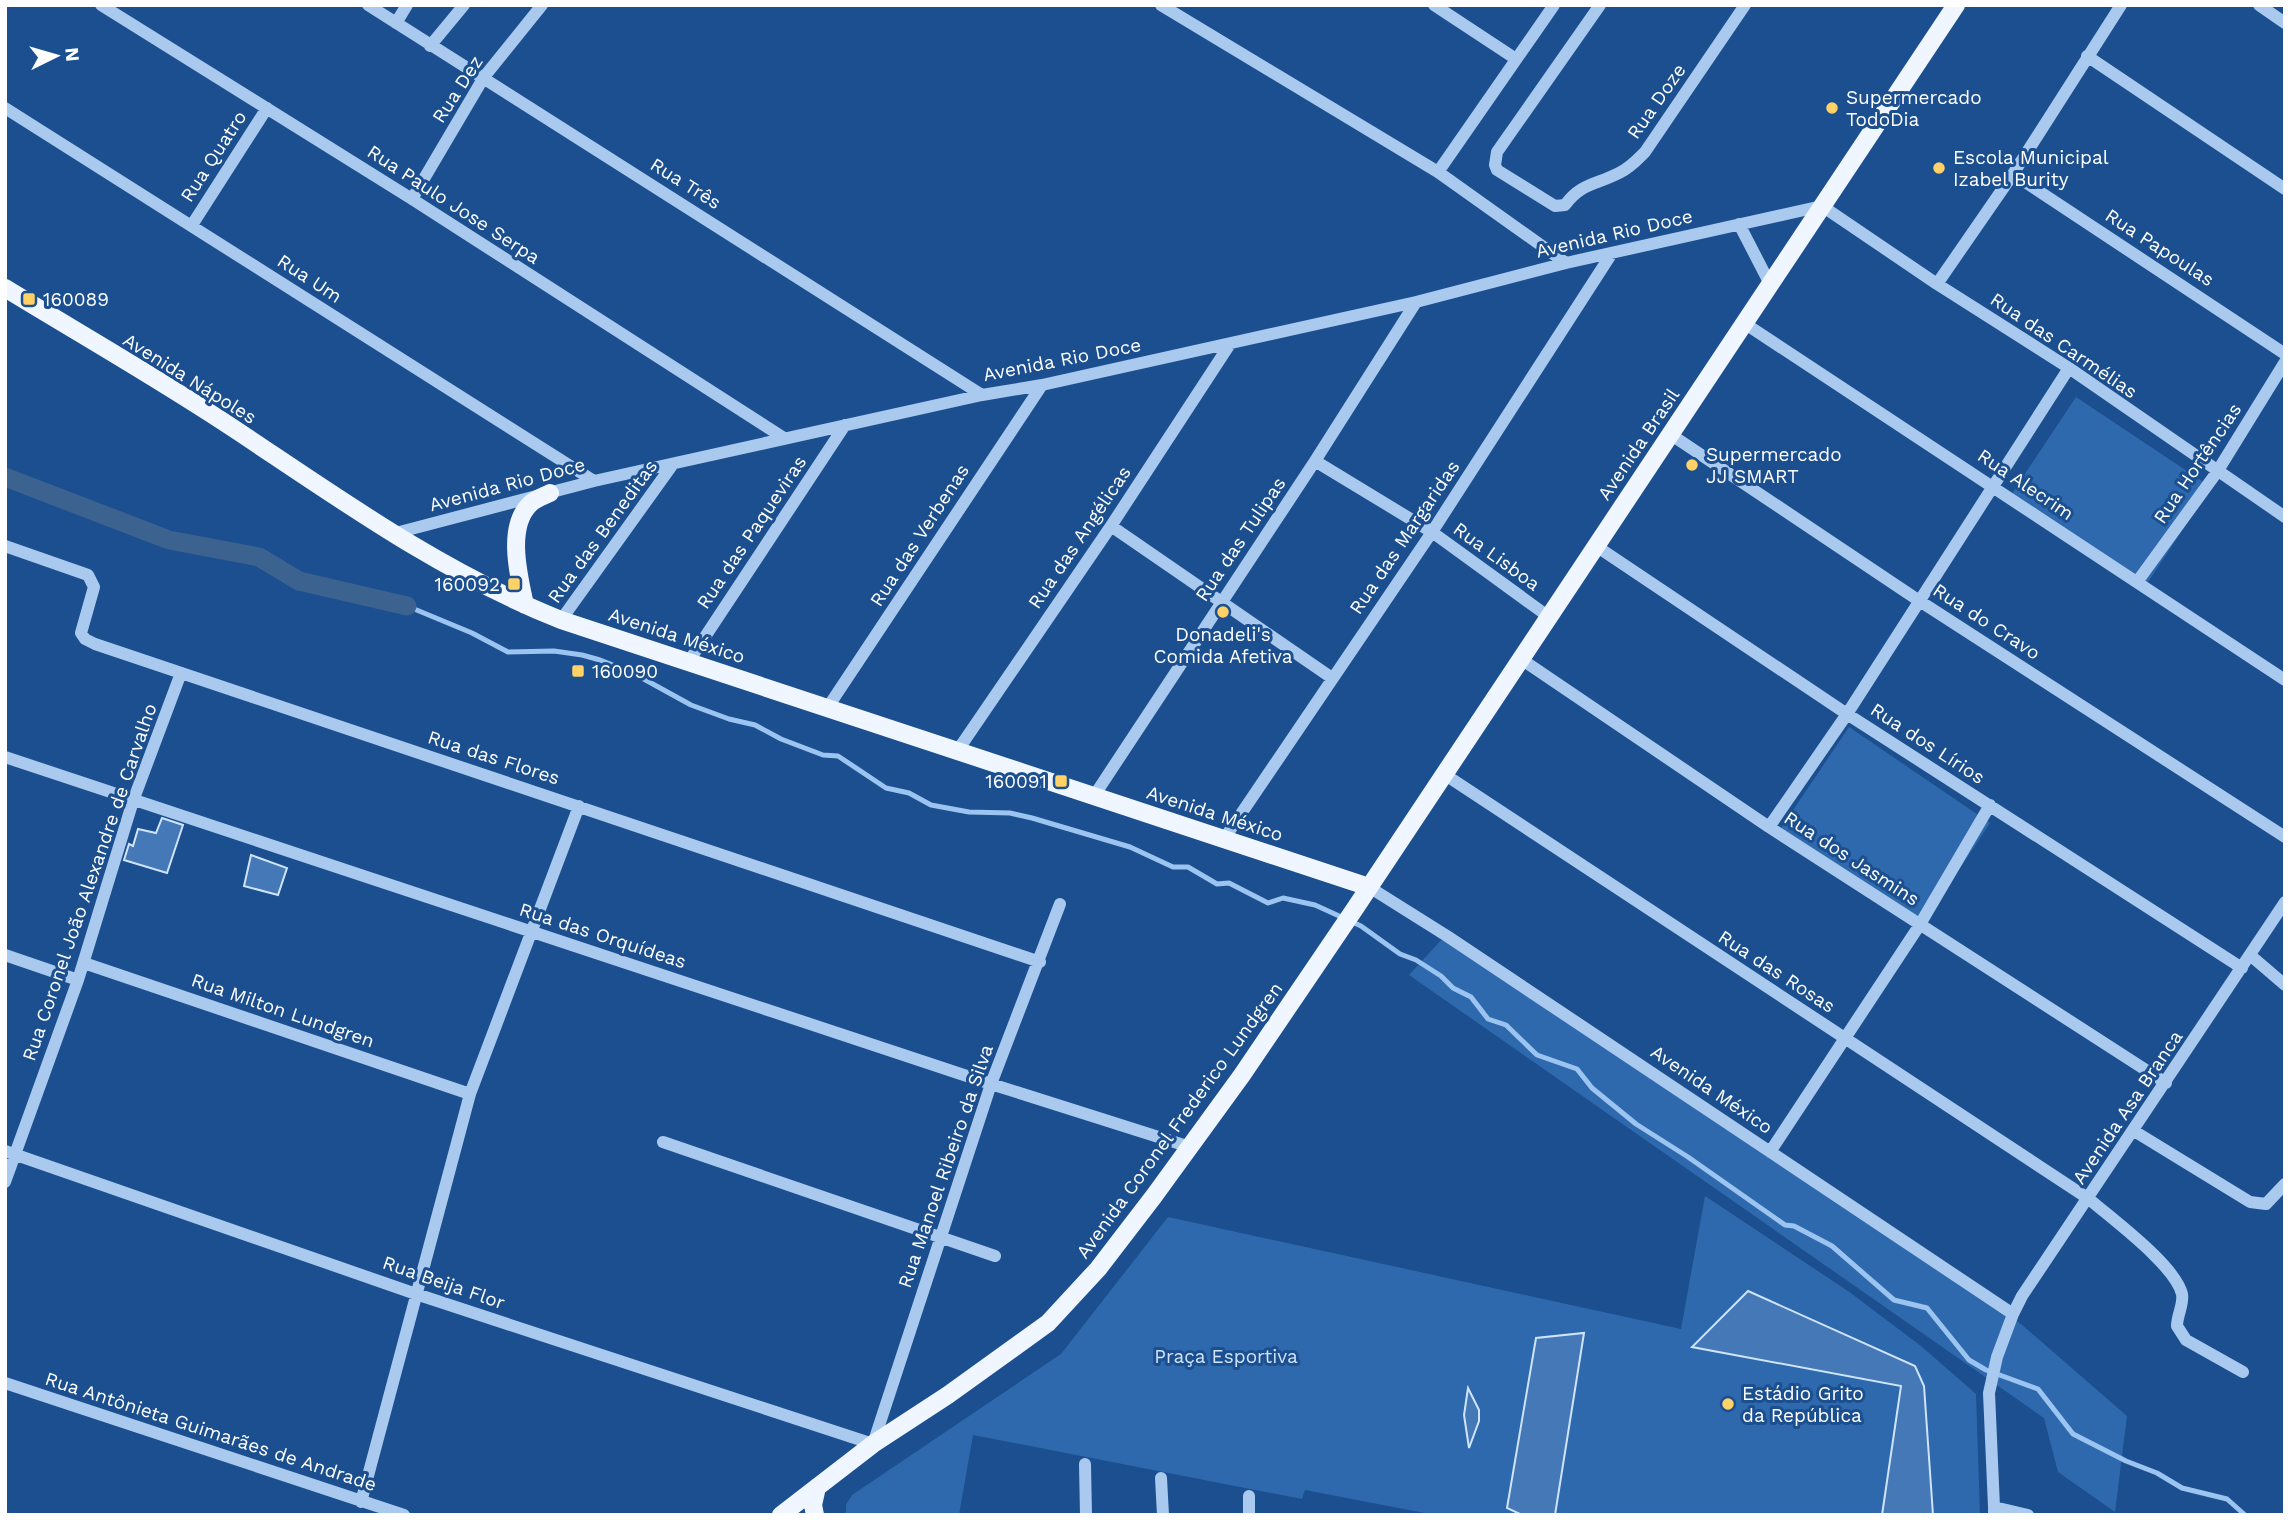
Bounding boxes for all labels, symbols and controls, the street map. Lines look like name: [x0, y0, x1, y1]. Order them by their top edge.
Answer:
north arrow: [21, 21, 91, 91]
text: N: [60, 47, 85, 63]
street label: Rua Dez: [427, 51, 488, 127]
street label: Rua Doze: [1622, 59, 1691, 143]
place label: Supermercado TodoDia: [1846, 86, 1982, 131]
marker: Supermercado TodoDia: [1824, 100, 1840, 116]
street label: Rua Quatro: [175, 106, 251, 206]
street label: Rua Paulo Jose Serpa: [363, 140, 545, 269]
place label: Escola Municipal Izabel Burity: [1953, 146, 2109, 191]
street label: Rua Três: [646, 153, 725, 214]
marker: Escola Municipal Izabel Burity: [1931, 160, 1947, 176]
street label: Avenida Rio Doce: [1533, 204, 1695, 263]
street label: Rua Papoulas: [2101, 204, 2218, 291]
street label: Rua Um: [273, 249, 346, 308]
place label: 160089: [43, 288, 109, 311]
street label: Rua das Carmélias: [1986, 288, 2142, 403]
marker: 160089: [21, 291, 37, 307]
street label: Avenida Nápoles: [119, 328, 261, 429]
street label: Avenida Rio Doce: [981, 333, 1143, 386]
street label: Avenida Brasil: [1593, 384, 1684, 505]
street label: Rua Hortências: [2149, 399, 2246, 528]
place label: Supermercado JJ SMART: [1706, 443, 1842, 488]
street label: Rua Alecrim: [1973, 444, 2078, 525]
street label: Rua das Paqueviras: [692, 451, 811, 613]
street label: Avenida Rio Doce: [427, 453, 588, 516]
street label: Rua das Beneditas: [543, 455, 662, 608]
street label: Rua das Margaridas: [1344, 456, 1464, 619]
marker: Supermercado JJ SMART: [1684, 457, 1700, 473]
street label: Rua das Verbenas: [865, 460, 974, 611]
street label: Rua das Angélicas: [1023, 462, 1136, 613]
street label: Rua das Tulipas: [1190, 473, 1291, 606]
street label: Rua Lisboa: [1449, 517, 1545, 596]
place label: 160092: [435, 573, 500, 596]
marker: 160092: [506, 576, 522, 592]
street label: Rua do Cravo: [1929, 578, 2045, 665]
street label: Avenida México: [606, 603, 748, 668]
marker: Donadeli's Comida Afetiva: [1215, 604, 1231, 620]
place label: Donadeli's Comida Afetiva: [1154, 623, 1293, 668]
place label: 160090: [592, 660, 658, 683]
marker: 160090: [570, 663, 586, 679]
street label: Rua dos Lírios: [1866, 698, 1989, 789]
street label: Rua Coronel João Alexandre de Carvalho: [17, 700, 162, 1064]
street label: Rua das Flores: [425, 725, 563, 790]
place label: 160091: [985, 770, 1047, 793]
marker: 160091: [1053, 773, 1069, 789]
street label: Avenida México: [1144, 781, 1286, 846]
street label: Rua dos Jasmins: [1780, 806, 1924, 911]
street label: Rua das Orquídeas: [517, 898, 689, 973]
street label: Rua das Rosas: [1714, 925, 1839, 1018]
street label: Rua Milton Lundgren: [188, 968, 377, 1053]
street label: Avenida Coronel Frederico Lundgren: [1071, 978, 1288, 1263]
street label: Avenida Asa Branca: [2067, 1026, 2188, 1189]
street label: Avenida México: [1646, 1040, 1777, 1139]
street label: Rua Manoel Ribeiro da Silva: [893, 1041, 998, 1291]
street label: Rua Beija Flor: [380, 1251, 508, 1314]
park label: Praça Esportiva: [1154, 1345, 1298, 1368]
street label: Rua Antônieta Guimarães de Andrade: [42, 1367, 379, 1496]
place label: Estádio Grito da República: [1742, 1382, 1864, 1427]
marker: Estádio Grito da República: [1720, 1396, 1736, 1412]

